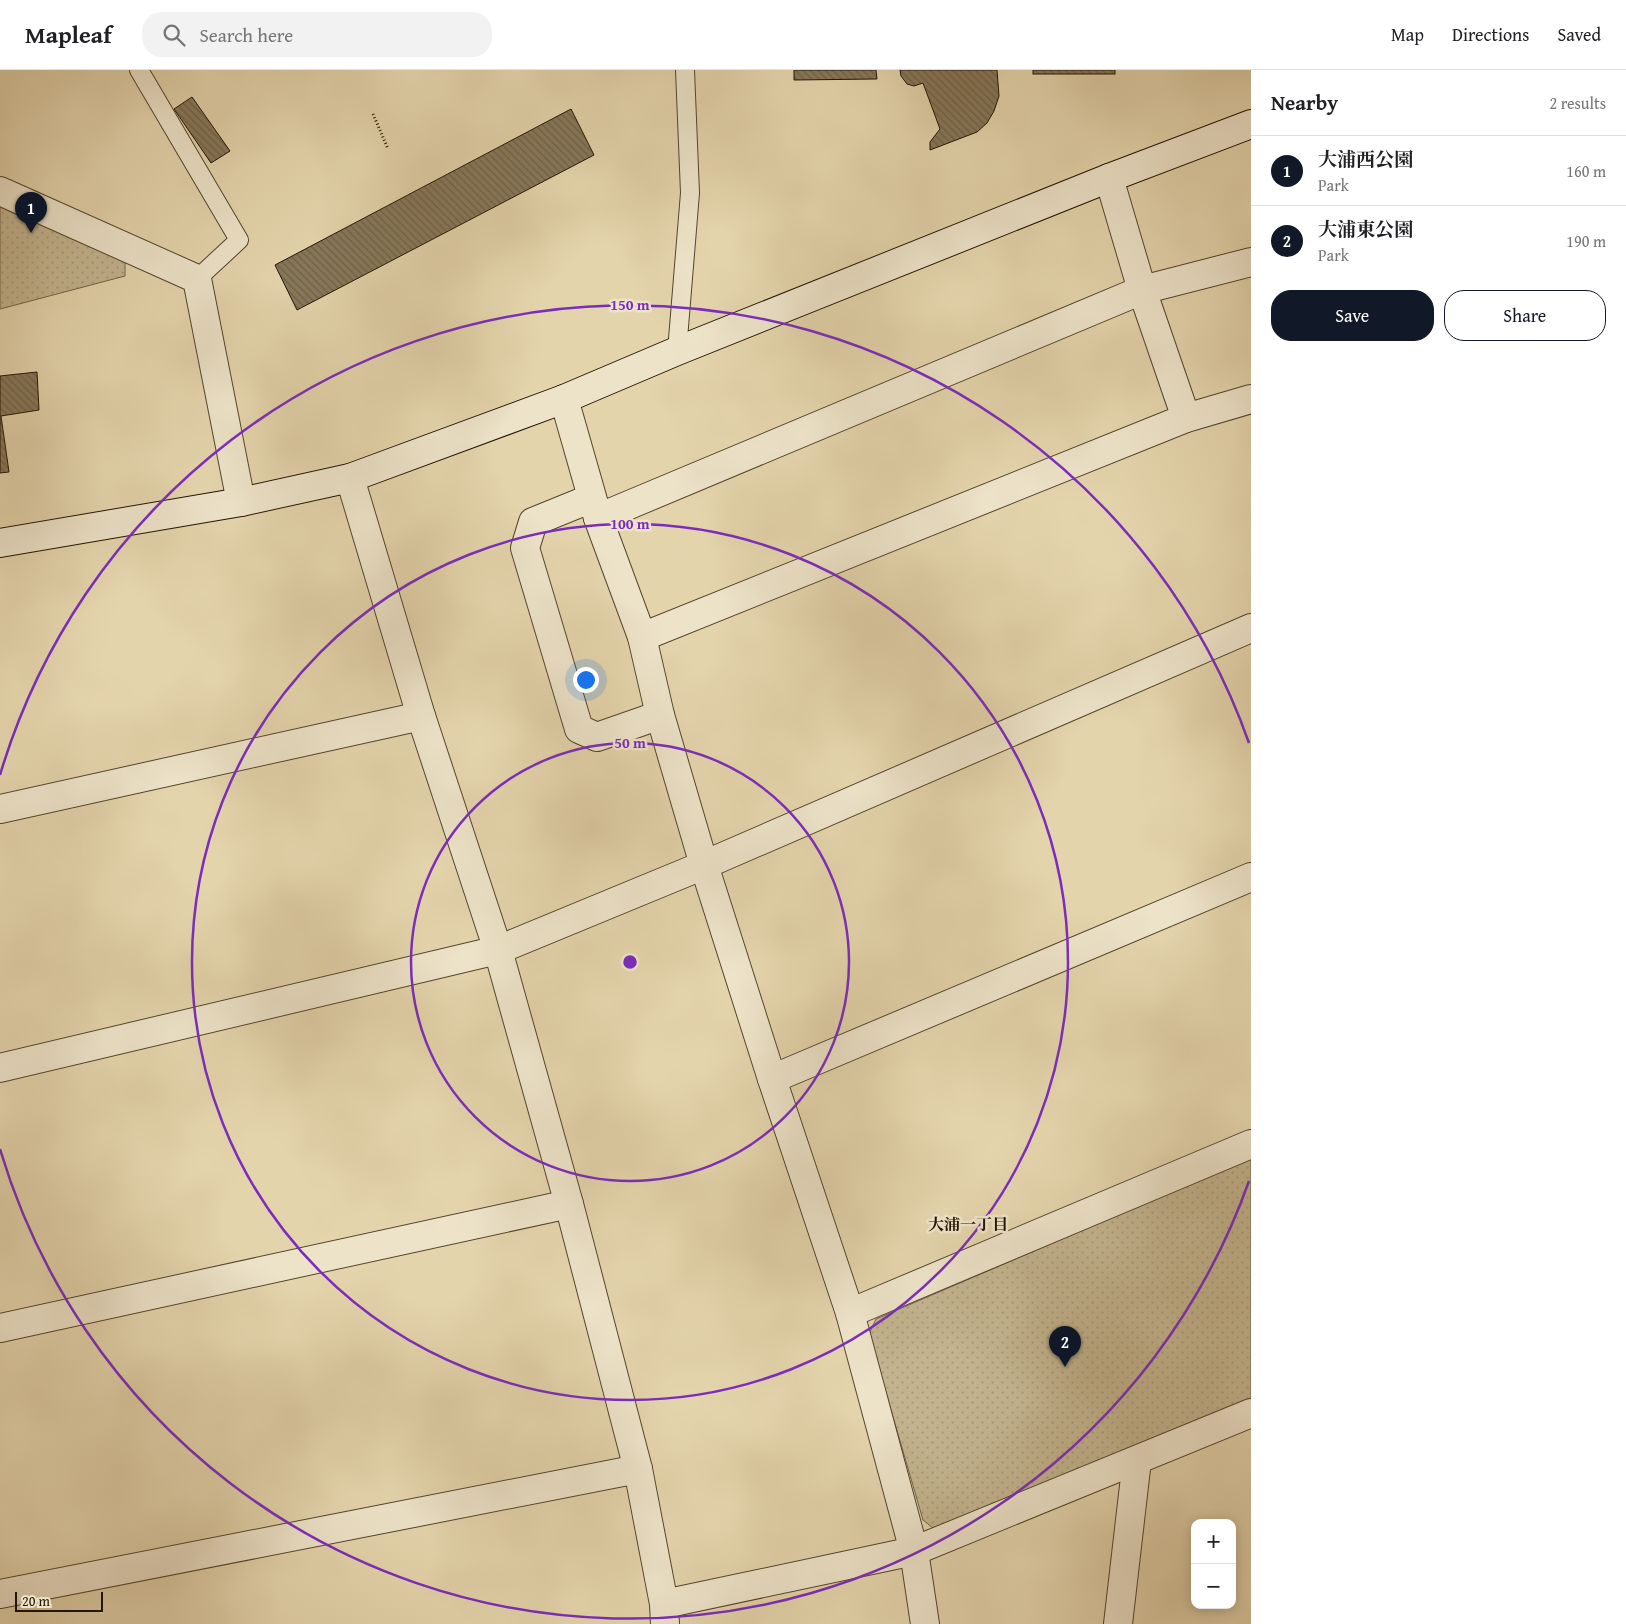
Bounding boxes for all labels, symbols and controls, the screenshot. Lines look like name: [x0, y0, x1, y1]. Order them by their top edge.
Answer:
search box: [142, 12, 492, 57]
text: Mapleaf: [25, 17, 112, 52]
icon: search: [160, 21, 188, 49]
text: Search here: [200, 21, 293, 49]
text: Map: [1391, 21, 1424, 48]
text: Directions: [1452, 21, 1529, 48]
text: Saved: [1557, 21, 1601, 48]
text: Nearby: [1271, 87, 1338, 118]
text: 2 results: [1549, 91, 1606, 115]
text: 大浦西公園: [1318, 145, 1413, 173]
text: 1: [1283, 159, 1291, 183]
text: 160 m: [1566, 159, 1606, 183]
text: Park: [1318, 173, 1349, 197]
pin: 1: [15, 192, 47, 233]
text: 大浦東公園: [1318, 215, 1413, 243]
text: 2: [1283, 229, 1291, 253]
text: 190 m: [1566, 229, 1606, 253]
text: Park: [1318, 243, 1349, 267]
button: Save: [1271, 290, 1434, 341]
button: Share: [1444, 290, 1606, 341]
text: 150 m: [610, 294, 650, 315]
text: 100 m: [610, 513, 650, 534]
your location: [573, 667, 599, 693]
text: 50 m: [614, 732, 646, 753]
centre of rings: [621, 953, 639, 971]
district label: 大浦一丁目: [928, 1212, 1008, 1236]
pin: 2: [1049, 1326, 1081, 1367]
map controls: [1191, 1519, 1236, 1609]
button: +: [1191, 1519, 1236, 1564]
button: −: [1191, 1564, 1236, 1609]
scale bar: [15, 1589, 102, 1612]
text: 20 m: [22, 1591, 50, 1611]

